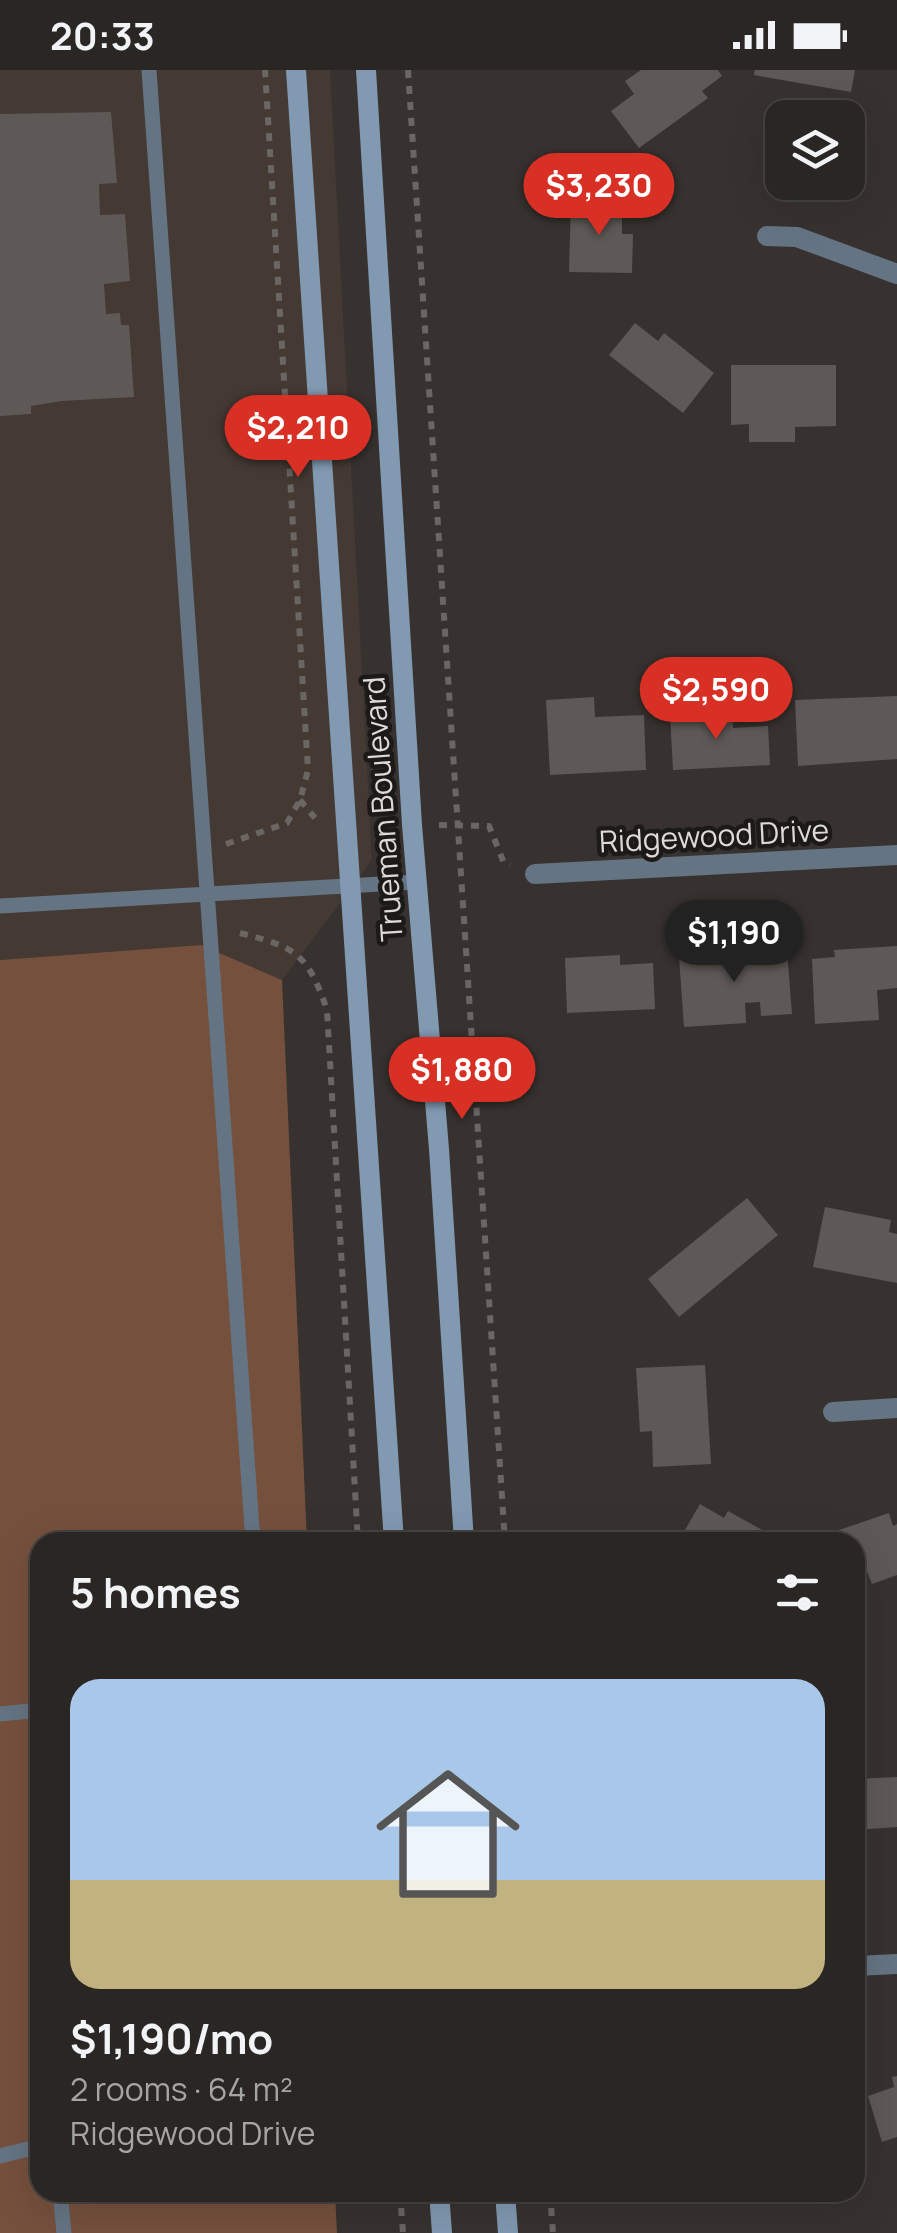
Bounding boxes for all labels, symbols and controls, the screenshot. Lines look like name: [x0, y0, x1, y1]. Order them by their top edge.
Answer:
text: 20:33: [50, 9, 155, 61]
map controls: [765, 100, 865, 200]
button: layers: [765, 100, 865, 200]
pin: $3,230: [518, 153, 680, 238]
text: $3,230: [545, 163, 653, 207]
pin: $2,210: [217, 395, 379, 480]
text: $2,210: [247, 405, 350, 449]
pin: $2,590: [635, 657, 797, 742]
text: $2,590: [662, 667, 770, 711]
street label: Trueman Boulevard: [352, 675, 412, 943]
street label: Ridgewood Drive: [598, 809, 830, 861]
pin: $1,190: [653, 900, 815, 985]
text: $1,190: [687, 910, 781, 954]
pin: $1,880: [381, 1037, 543, 1122]
text: $1,880: [411, 1047, 513, 1091]
text: 5 homes: [70, 1563, 241, 1621]
icon: filters: [770, 1565, 825, 1620]
icon: home: [358, 1744, 538, 1924]
text: $1,190/mo: [70, 2009, 273, 2067]
text: 2 rooms · 64 m²: [70, 2067, 293, 2111]
text: Ridgewood Drive: [70, 2111, 316, 2155]

